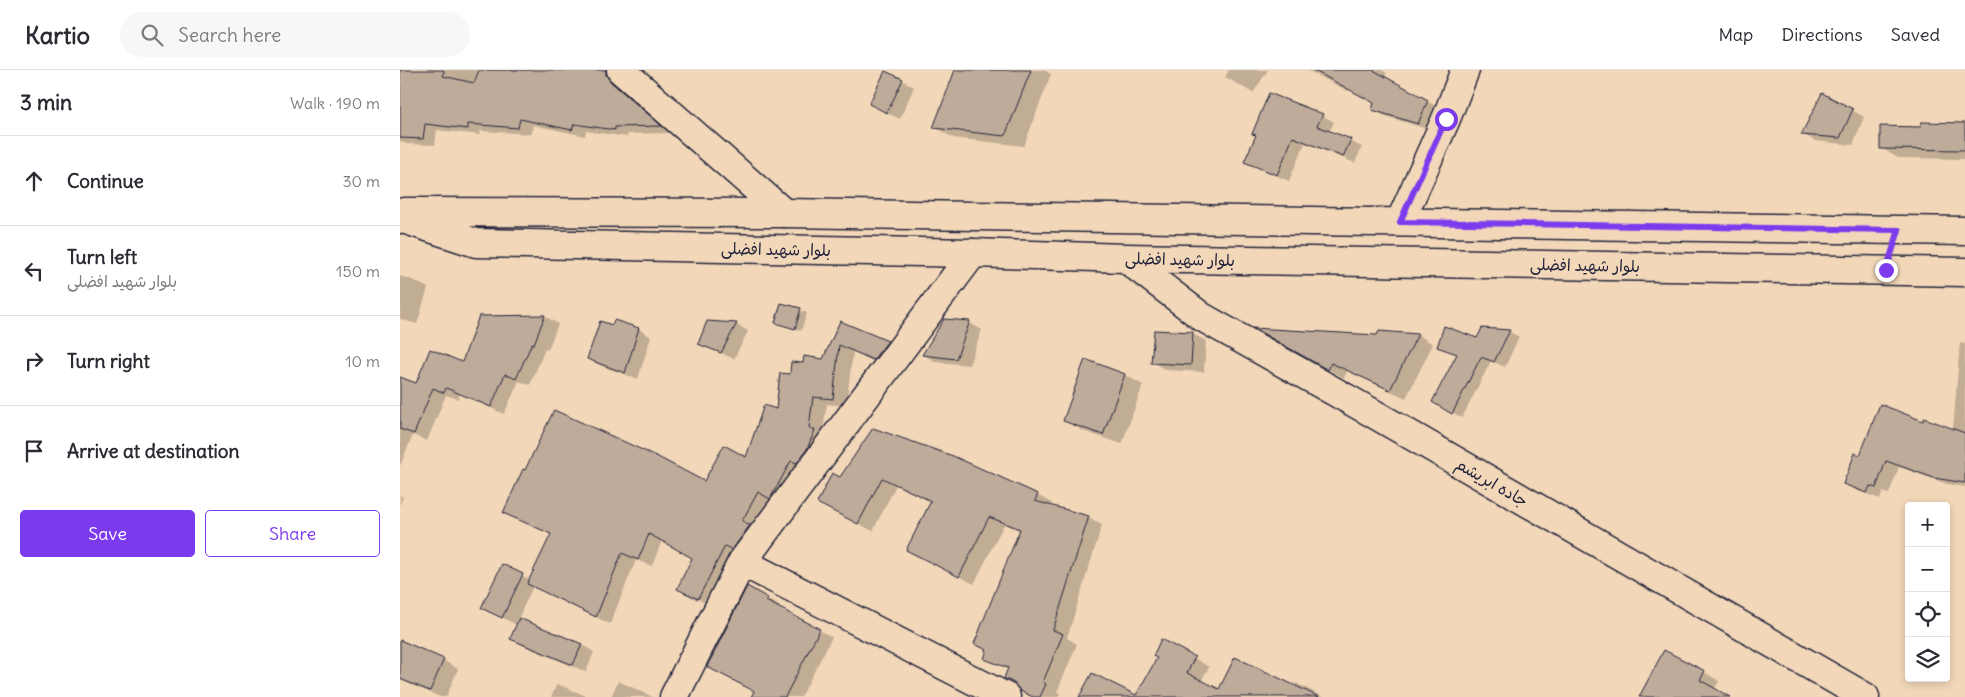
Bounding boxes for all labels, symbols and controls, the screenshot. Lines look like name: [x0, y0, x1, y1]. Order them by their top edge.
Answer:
search box: [120, 12, 470, 57]
text: Kartio: [25, 20, 90, 50]
icon: search: [138, 21, 166, 49]
text: Search here: [178, 23, 281, 47]
text: Map: [1718, 23, 1753, 46]
text: Directions: [1781, 23, 1863, 46]
text: Saved: [1891, 23, 1940, 46]
text: 3 min: [20, 89, 72, 116]
text: Walk · 190 m: [290, 93, 380, 113]
route start: [1435, 108, 1458, 131]
icon: ahead: [20, 167, 48, 195]
text: Continue: [67, 169, 144, 193]
text: 30 m: [343, 171, 380, 191]
street label: بلوار شهید افضلی: [721, 238, 831, 261]
text: Turn left: [67, 245, 137, 269]
street label: بلوار شهید افضلی: [1125, 248, 1235, 271]
street label: بلوار شهید افضلی: [1530, 254, 1640, 277]
icon: left: [20, 257, 48, 285]
route end: [1875, 259, 1898, 282]
text: 150 m: [336, 261, 380, 281]
text: بلوار شهید افضلی: [67, 271, 177, 291]
icon: right: [20, 347, 48, 375]
text: Turn right: [67, 349, 150, 373]
text: 10 m: [345, 351, 380, 371]
icon: arrive: [20, 437, 48, 465]
text: Arrive at destination: [67, 439, 240, 463]
street label: جاده ابریشم: [1451, 453, 1532, 513]
map controls: [1905, 502, 1950, 682]
button: +: [1905, 502, 1950, 547]
button: Save: [20, 510, 195, 557]
button: Share: [205, 510, 380, 557]
button: −: [1905, 547, 1950, 592]
button: locate: [1905, 592, 1950, 637]
button: layers: [1905, 637, 1950, 682]

